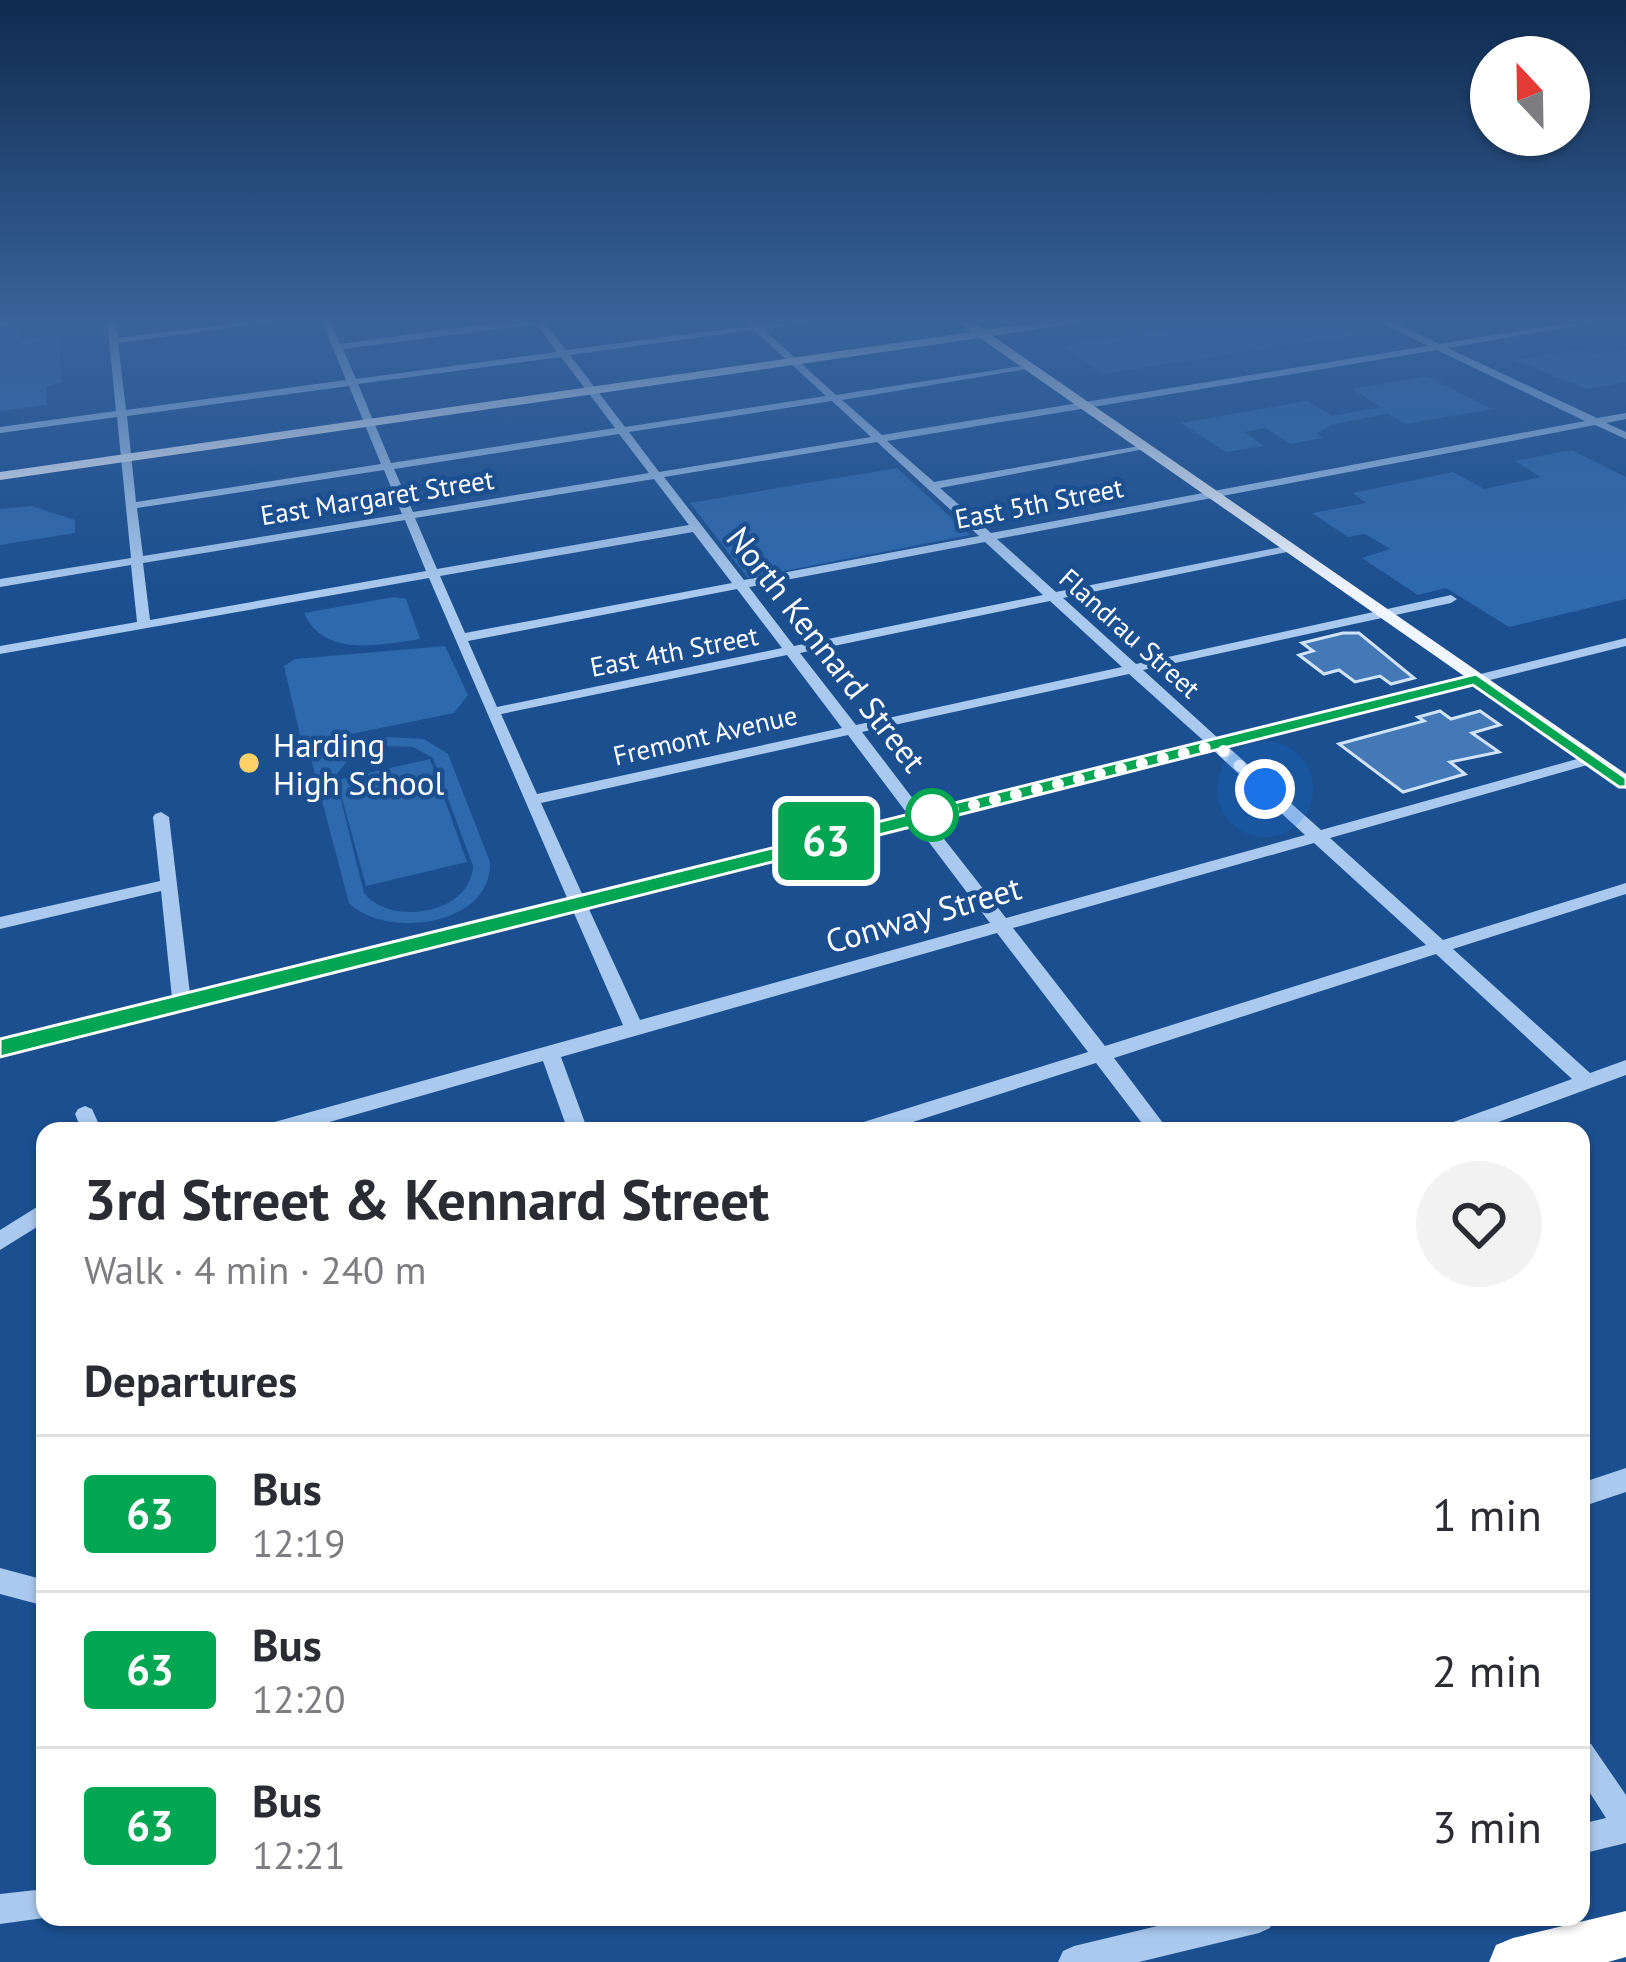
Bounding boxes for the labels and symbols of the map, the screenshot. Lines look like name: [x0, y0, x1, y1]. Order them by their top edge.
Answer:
north arrow: [1470, 36, 1590, 156]
street label: East Margaret Street: [258, 462, 496, 532]
street label: East 5th Street: [952, 470, 1126, 536]
street label: North Kennard Street: [718, 518, 936, 780]
street label: Flandrau Street: [1053, 561, 1207, 705]
street label: East 4th Street: [587, 618, 761, 684]
street label: Fremont Avenue: [610, 697, 800, 773]
place label: Harding High School: [273, 723, 444, 804]
marker: Harding High School: [236, 750, 262, 776]
your location: [1235, 759, 1295, 819]
unlabelled marker: [907, 790, 957, 840]
line badge: 63: [772, 802, 880, 880]
street label: Conway Street: [820, 866, 1026, 962]

